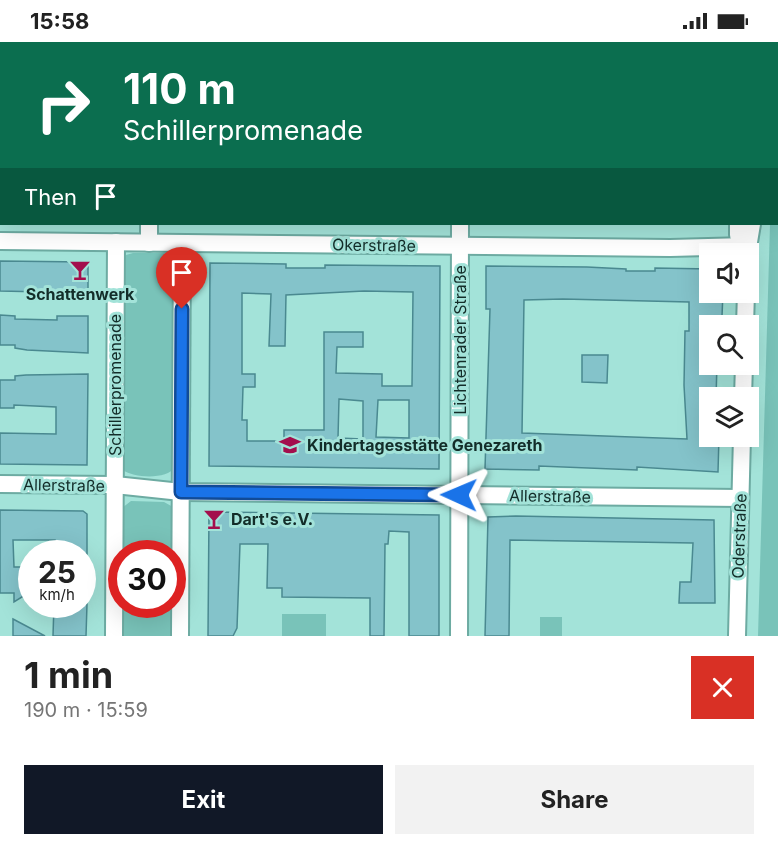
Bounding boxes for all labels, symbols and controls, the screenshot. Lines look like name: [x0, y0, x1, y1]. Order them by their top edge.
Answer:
text: 15:58: [30, 8, 89, 34]
text: 110 m: [123, 63, 236, 114]
icon: right: [24, 66, 102, 144]
text: Schillerpromenade: [123, 114, 363, 147]
icon: arrive: [89, 180, 122, 213]
text: Then: [24, 184, 77, 210]
street label: Okerstraße: [332, 234, 416, 256]
map controls: [699, 243, 759, 447]
button: sound: [699, 243, 759, 303]
pin: [156, 247, 207, 309]
icon: arrive: [165, 256, 198, 289]
bar icon: Schattenwerk: [68, 258, 92, 282]
street label: Lichtenrader Straße: [450, 265, 470, 415]
place label: Schattenwerk: [26, 284, 135, 304]
street label: Schillerpromenade: [105, 314, 125, 456]
button: search: [699, 315, 759, 375]
button: layers: [699, 387, 759, 447]
school or university icon: Kindertagesstätte Genezareth: [278, 433, 302, 457]
place label: Kindertagesstätte Genezareth: [307, 435, 542, 455]
position arrow: [427, 463, 491, 527]
street label: Allerstraße: [23, 474, 105, 496]
street label: Allerstraße: [509, 485, 591, 507]
street label: Oderstraße: [728, 493, 750, 579]
bar icon: Dart's e.V.: [202, 507, 226, 531]
place label: Dart's e.V.: [231, 509, 313, 529]
speed limit sign: 30: [108, 540, 186, 618]
text: 25: [38, 554, 76, 590]
text: km/h: [39, 585, 75, 604]
text: 1 min: [24, 653, 113, 697]
button: close: [691, 656, 754, 719]
text: 190 m · 15:59: [24, 698, 148, 722]
button: Exit: [24, 765, 383, 834]
button: Share: [395, 765, 754, 834]

